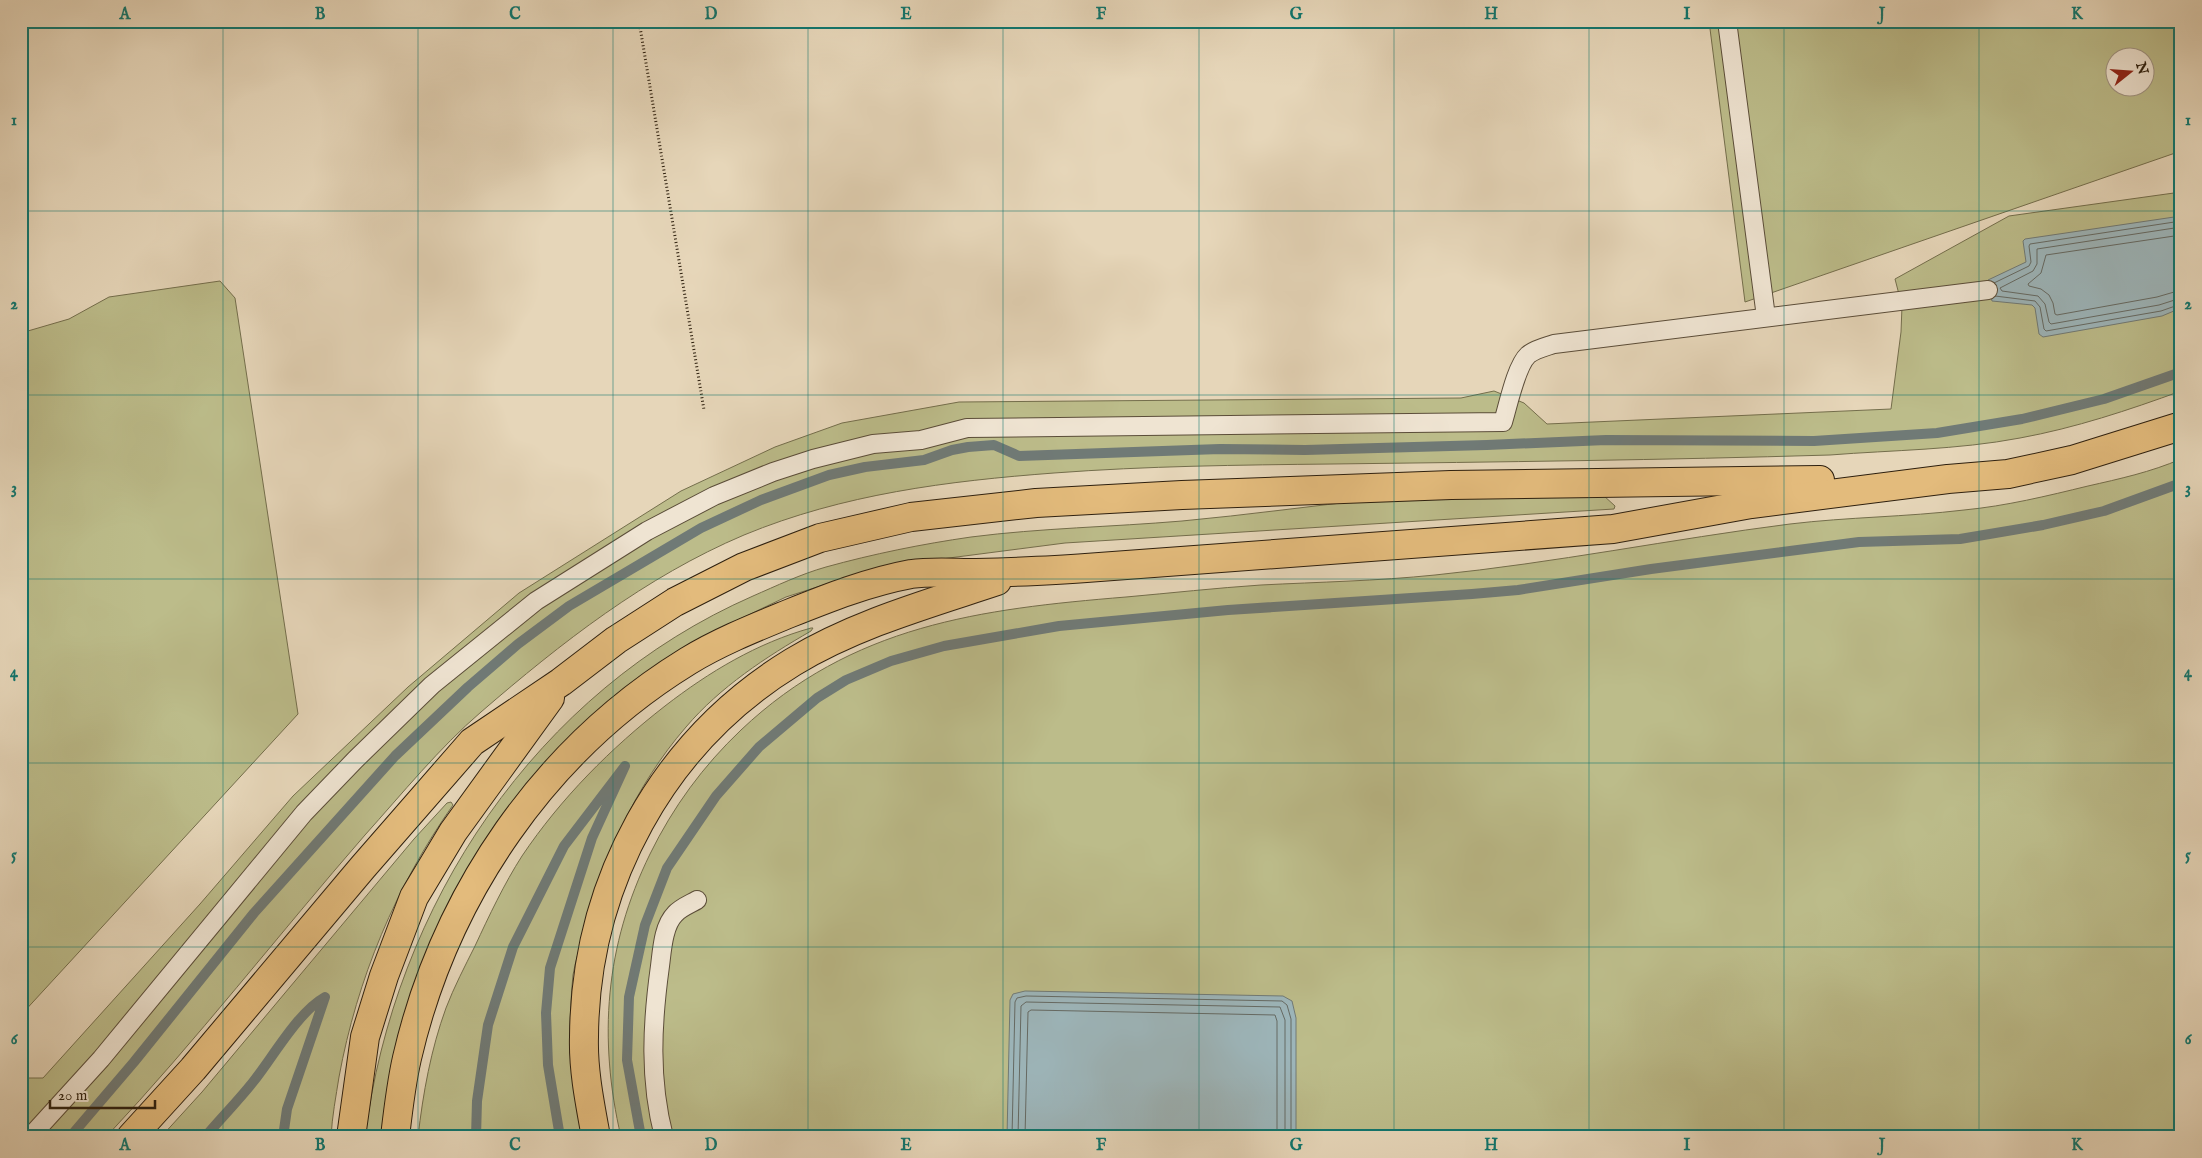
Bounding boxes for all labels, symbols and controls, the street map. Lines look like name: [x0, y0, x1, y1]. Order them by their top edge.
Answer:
text: A: [119, 5, 132, 25]
text: B: [315, 5, 326, 25]
text: C: [509, 5, 521, 25]
text: D: [705, 5, 718, 25]
text: E: [900, 5, 912, 25]
text: F: [1096, 5, 1107, 25]
text: G: [1290, 5, 1303, 25]
text: H: [1484, 5, 1498, 25]
text: I: [1684, 5, 1691, 25]
text: J: [1877, 5, 1886, 25]
text: K: [2071, 5, 2084, 25]
north arrow: [2104, 48, 2154, 98]
text: N: [2131, 59, 2152, 77]
text: 1: [11, 111, 17, 131]
text: 1: [2185, 111, 2191, 131]
text: 2: [10, 295, 18, 315]
text: 2: [2184, 295, 2192, 315]
text: 3: [11, 479, 17, 499]
text: 3: [2185, 479, 2191, 499]
text: 4: [10, 663, 19, 683]
text: 4: [2184, 663, 2193, 683]
text: 5: [11, 846, 17, 866]
text: 5: [2185, 846, 2191, 866]
text: 6: [11, 1030, 19, 1050]
text: 6: [2185, 1030, 2193, 1050]
scale bar: [50, 1078, 155, 1110]
text: 20 m: [58, 1086, 88, 1105]
text: A: [119, 1136, 132, 1156]
text: B: [315, 1136, 326, 1156]
text: C: [509, 1136, 521, 1156]
text: D: [705, 1136, 718, 1156]
text: E: [900, 1136, 912, 1156]
text: F: [1096, 1136, 1107, 1156]
text: G: [1290, 1136, 1303, 1156]
text: H: [1484, 1136, 1498, 1156]
text: I: [1684, 1136, 1691, 1156]
text: J: [1877, 1136, 1886, 1156]
text: K: [2071, 1136, 2084, 1156]

